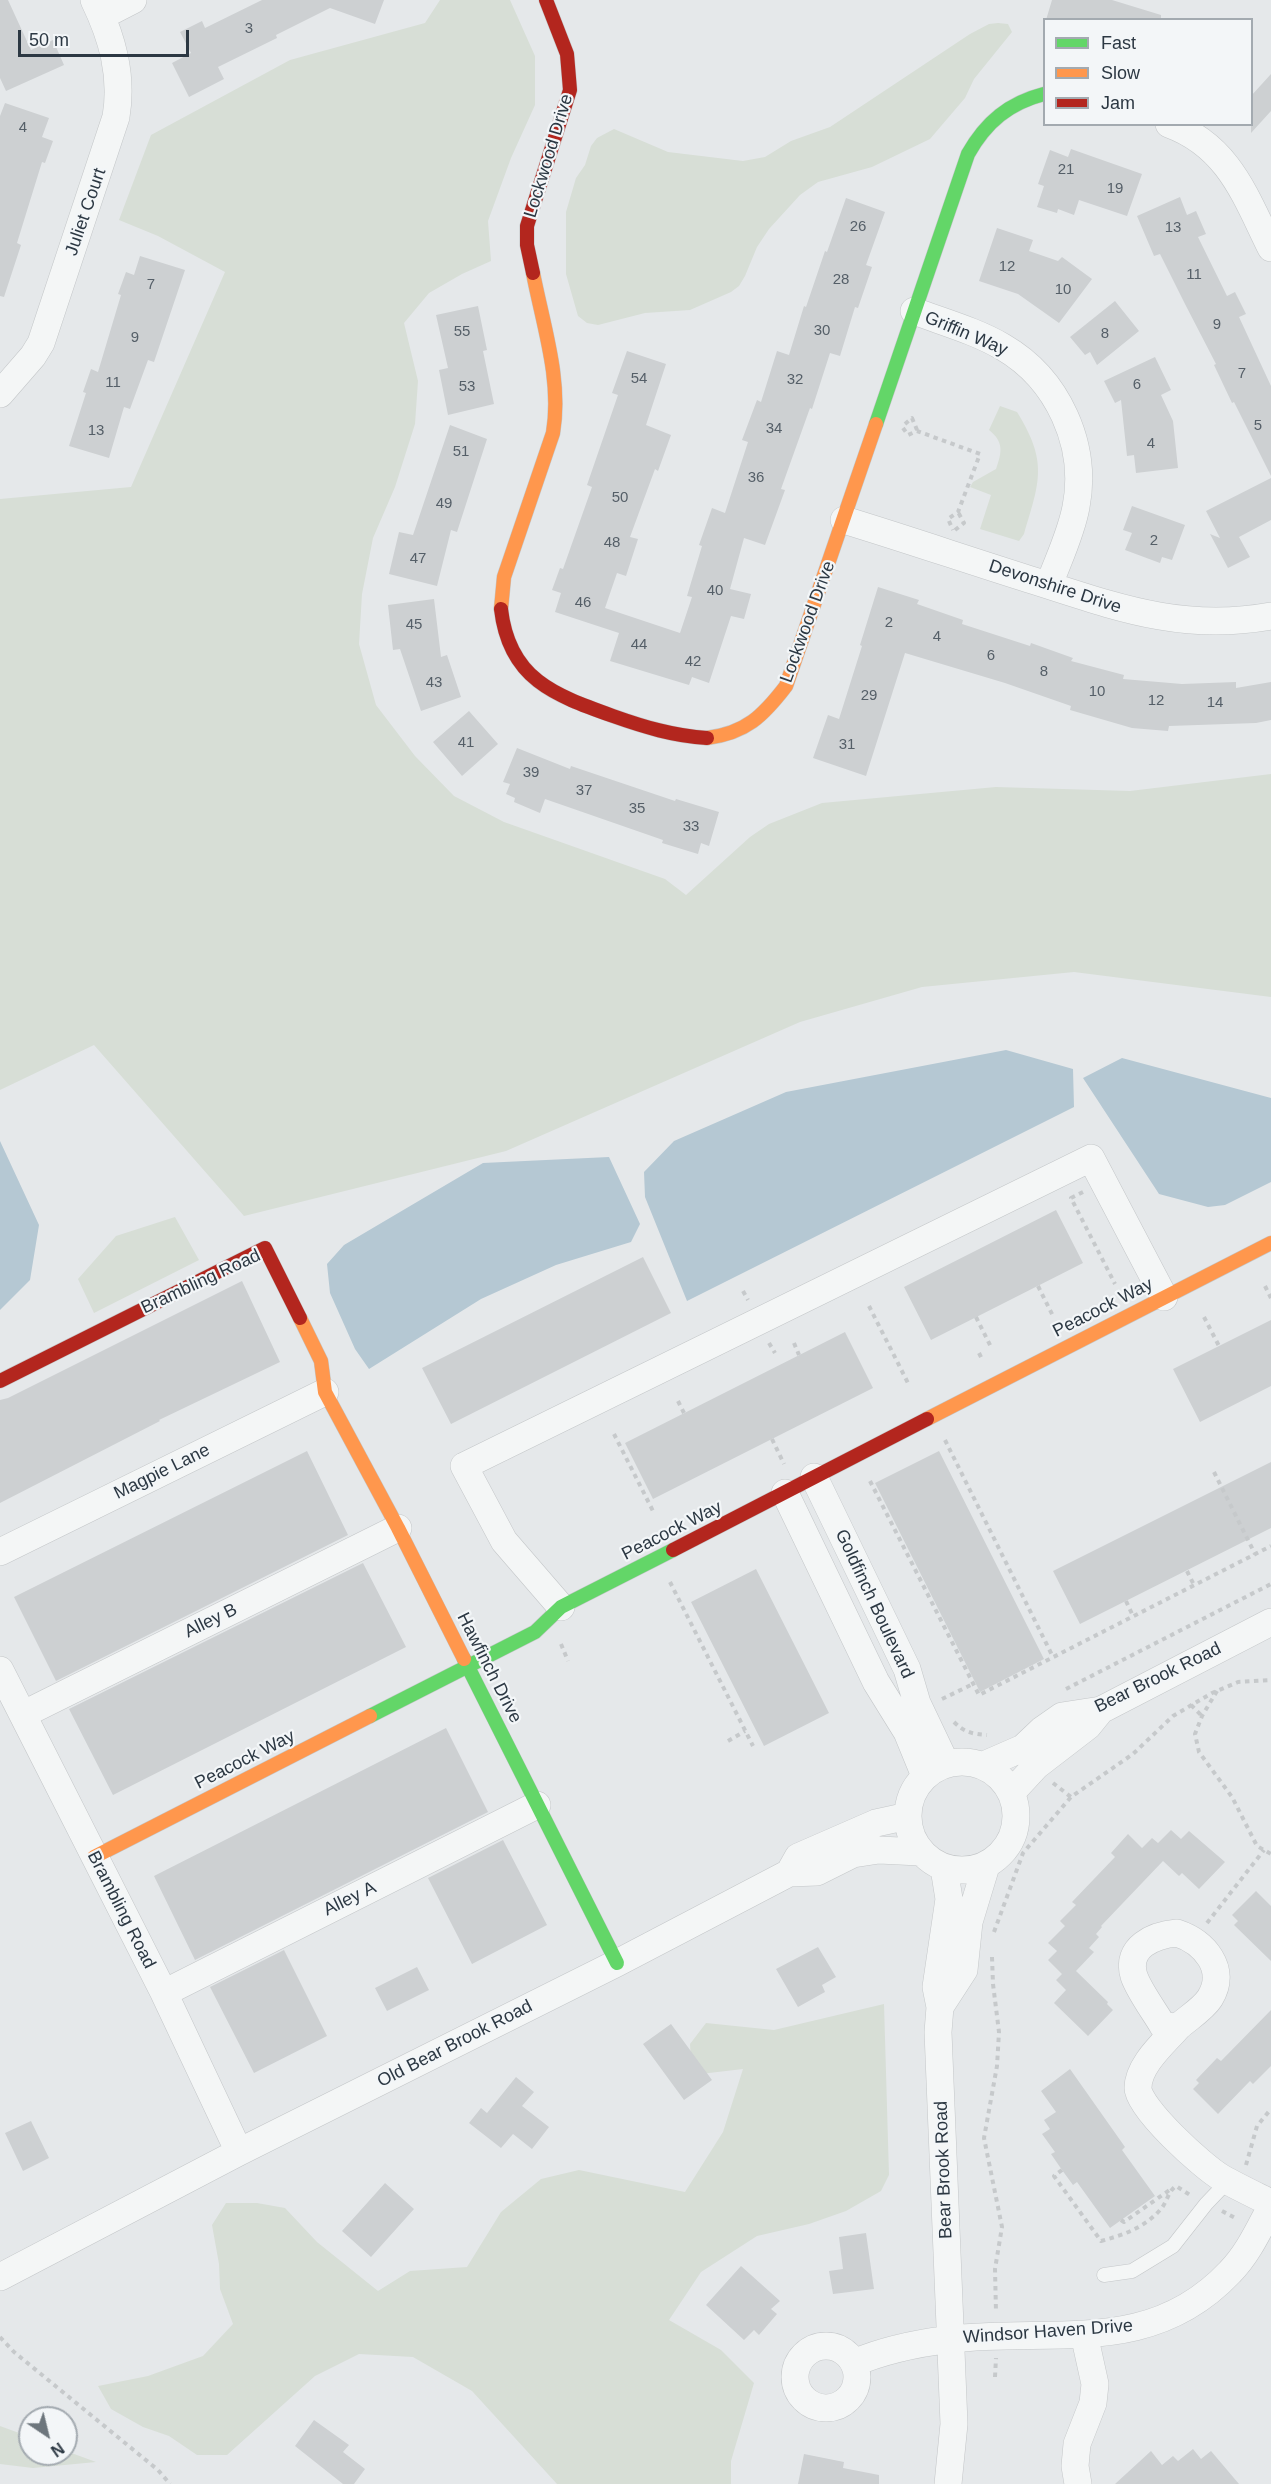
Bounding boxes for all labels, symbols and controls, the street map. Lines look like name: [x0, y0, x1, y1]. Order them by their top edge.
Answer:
scale bar: [21, 18, 192, 56]
legend: [1043, 18, 1253, 126]
house number: 3: [245, 20, 253, 38]
text: 50 m: [29, 30, 69, 50]
text: Fast: [1101, 33, 1136, 53]
text: Slow: [1101, 63, 1140, 83]
street label: Lockwood Drive: [520, 92, 578, 220]
text: Jam: [1101, 93, 1135, 113]
house number: 4: [19, 119, 27, 137]
house number: 21: [1058, 161, 1074, 179]
street label: Juliet Court: [61, 165, 111, 259]
house number: 19: [1107, 180, 1123, 198]
house number: 26: [850, 218, 866, 236]
house number: 13: [1165, 219, 1181, 237]
house number: 12: [999, 258, 1015, 276]
house number: 11: [1186, 266, 1202, 284]
house number: 28: [833, 271, 849, 289]
house number: 7: [147, 276, 155, 294]
house number: 10: [1055, 281, 1071, 299]
street label: Griffin Way: [921, 307, 1011, 361]
house number: 9: [1213, 316, 1221, 334]
house number: 30: [814, 322, 830, 340]
house number: 55: [454, 323, 470, 341]
house number: 8: [1101, 325, 1109, 343]
house number: 9: [131, 329, 139, 347]
house number: 7: [1238, 365, 1246, 383]
house number: 54: [631, 370, 647, 388]
house number: 32: [787, 371, 803, 389]
house number: 11: [105, 374, 121, 392]
house number: 6: [1133, 376, 1141, 394]
house number: 53: [459, 378, 475, 396]
house number: 5: [1254, 417, 1262, 435]
house number: 34: [766, 420, 782, 438]
house number: 13: [88, 422, 104, 440]
house number: 4: [1147, 435, 1155, 453]
house number: 51: [453, 443, 469, 461]
house number: 36: [748, 469, 764, 487]
house number: 50: [612, 489, 628, 507]
house number: 49: [436, 495, 452, 513]
house number: 2: [1150, 532, 1158, 550]
house number: 48: [604, 534, 620, 552]
house number: 47: [410, 550, 426, 568]
street label: Devonshire Drive: [986, 555, 1124, 619]
street label: Lockwood Drive: [776, 558, 840, 686]
house number: 40: [707, 582, 723, 600]
house number: 46: [575, 594, 591, 612]
house number: 2: [885, 614, 893, 632]
house number: 45: [406, 616, 422, 634]
house number: 4: [933, 628, 941, 646]
house number: 44: [631, 636, 647, 654]
house number: 6: [987, 647, 995, 665]
house number: 42: [685, 653, 701, 671]
house number: 8: [1040, 663, 1048, 681]
house number: 43: [426, 674, 442, 692]
house number: 10: [1089, 683, 1105, 701]
house number: 29: [861, 687, 877, 705]
house number: 12: [1148, 692, 1164, 710]
house number: 14: [1207, 694, 1223, 712]
house number: 41: [458, 734, 474, 752]
house number: 31: [839, 736, 855, 754]
house number: 39: [523, 764, 539, 782]
house number: 37: [576, 782, 592, 800]
house number: 35: [629, 800, 645, 818]
house number: 33: [683, 818, 699, 836]
street label: Brambling Road: [138, 1245, 264, 1319]
street label: Peacock Way: [1049, 1274, 1157, 1342]
street label: Magpie Lane: [110, 1439, 214, 1505]
street label: Peacock Way: [618, 1497, 726, 1565]
street label: Goldfinch Boulevard: [830, 1526, 918, 1682]
street label: Alley B: [181, 1599, 241, 1643]
street label: Hawfinch Drive: [452, 1609, 526, 1727]
street label: Bear Brook Road: [1091, 1638, 1225, 1718]
street label: Peacock Way: [191, 1726, 299, 1794]
street label: Brambling Road: [82, 1848, 160, 1972]
street label: Alley A: [320, 1877, 380, 1921]
street label: Old Bear Brook Road: [374, 1996, 536, 2092]
street label: Bear Brook Road: [931, 2101, 957, 2239]
street label: Windsor Haven Drive: [962, 2315, 1134, 2349]
north arrow: [18, 2406, 78, 2466]
text: N: [48, 2439, 67, 2460]

